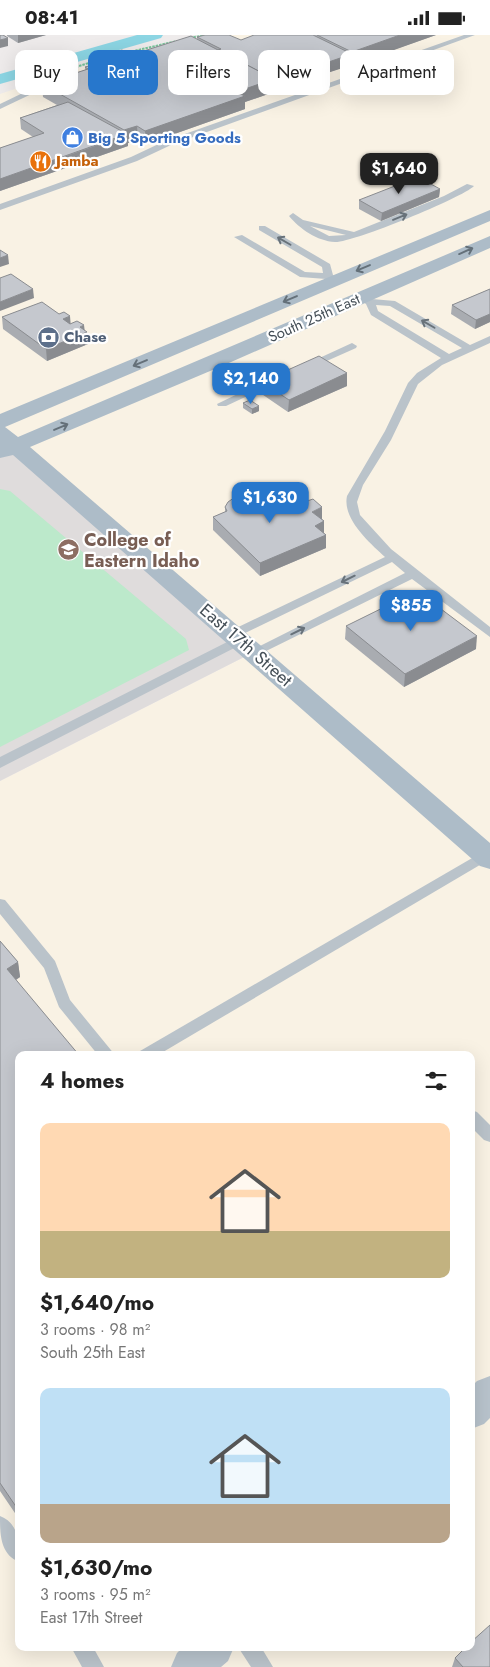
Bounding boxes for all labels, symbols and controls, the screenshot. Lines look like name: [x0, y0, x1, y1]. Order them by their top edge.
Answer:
text: 08:41: [25, 4, 79, 31]
chip: Buy: [15, 50, 78, 95]
chip: Rent: [88, 50, 158, 95]
chip: Filters: [168, 50, 248, 95]
chip: New: [258, 50, 330, 95]
chip: Apartment: [340, 50, 454, 95]
shop icon: Big 5 Sporting Goods: [60, 126, 84, 150]
place label: Big 5 Sporting Goods: [88, 127, 241, 149]
restaurant icon: Jamba: [28, 149, 52, 173]
place label: Jamba: [53, 150, 99, 172]
pin: $1,640: [358, 153, 440, 195]
text: $1,640: [371, 157, 427, 180]
one-way arrow: [392, 212, 407, 222]
one-way arrow: [278, 235, 292, 245]
one-way arrow: [458, 246, 473, 256]
one-way arrow: [356, 264, 371, 274]
street label: South 25th East: [265, 288, 364, 348]
one-way arrow: [283, 295, 298, 305]
one-way arrow: [421, 319, 436, 329]
bank icon: Chase: [36, 325, 60, 349]
place label: Chase: [64, 326, 107, 348]
one-way arrow: [133, 358, 148, 368]
pin: $2,140: [210, 363, 292, 405]
text: $2,140: [223, 367, 279, 390]
one-way arrow: [53, 422, 68, 432]
pin: $1,630: [229, 481, 311, 524]
text: $1,630: [243, 486, 297, 509]
place label: College of Eastern Idaho: [84, 527, 200, 574]
school or university icon: College of Eastern Idaho: [56, 538, 80, 562]
one-way arrow: [341, 575, 356, 584]
pin: $855: [381, 589, 441, 632]
text: $855: [391, 594, 431, 617]
street label: East 17th Street: [194, 597, 299, 693]
one-way arrow: [290, 626, 305, 635]
text: 4 homes: [40, 1066, 124, 1096]
icon: filters: [422, 1067, 450, 1095]
icon: home: [200, 1156, 290, 1246]
text: $1,640/mo: [40, 1288, 154, 1318]
text: 3 rooms · 98 m²: [40, 1318, 150, 1341]
text: South 25th East: [40, 1341, 145, 1364]
icon: home: [200, 1421, 290, 1511]
text: $1,630/mo: [40, 1553, 152, 1583]
text: 3 rooms · 95 m²: [40, 1583, 151, 1606]
text: East 17th Street: [40, 1606, 142, 1629]

